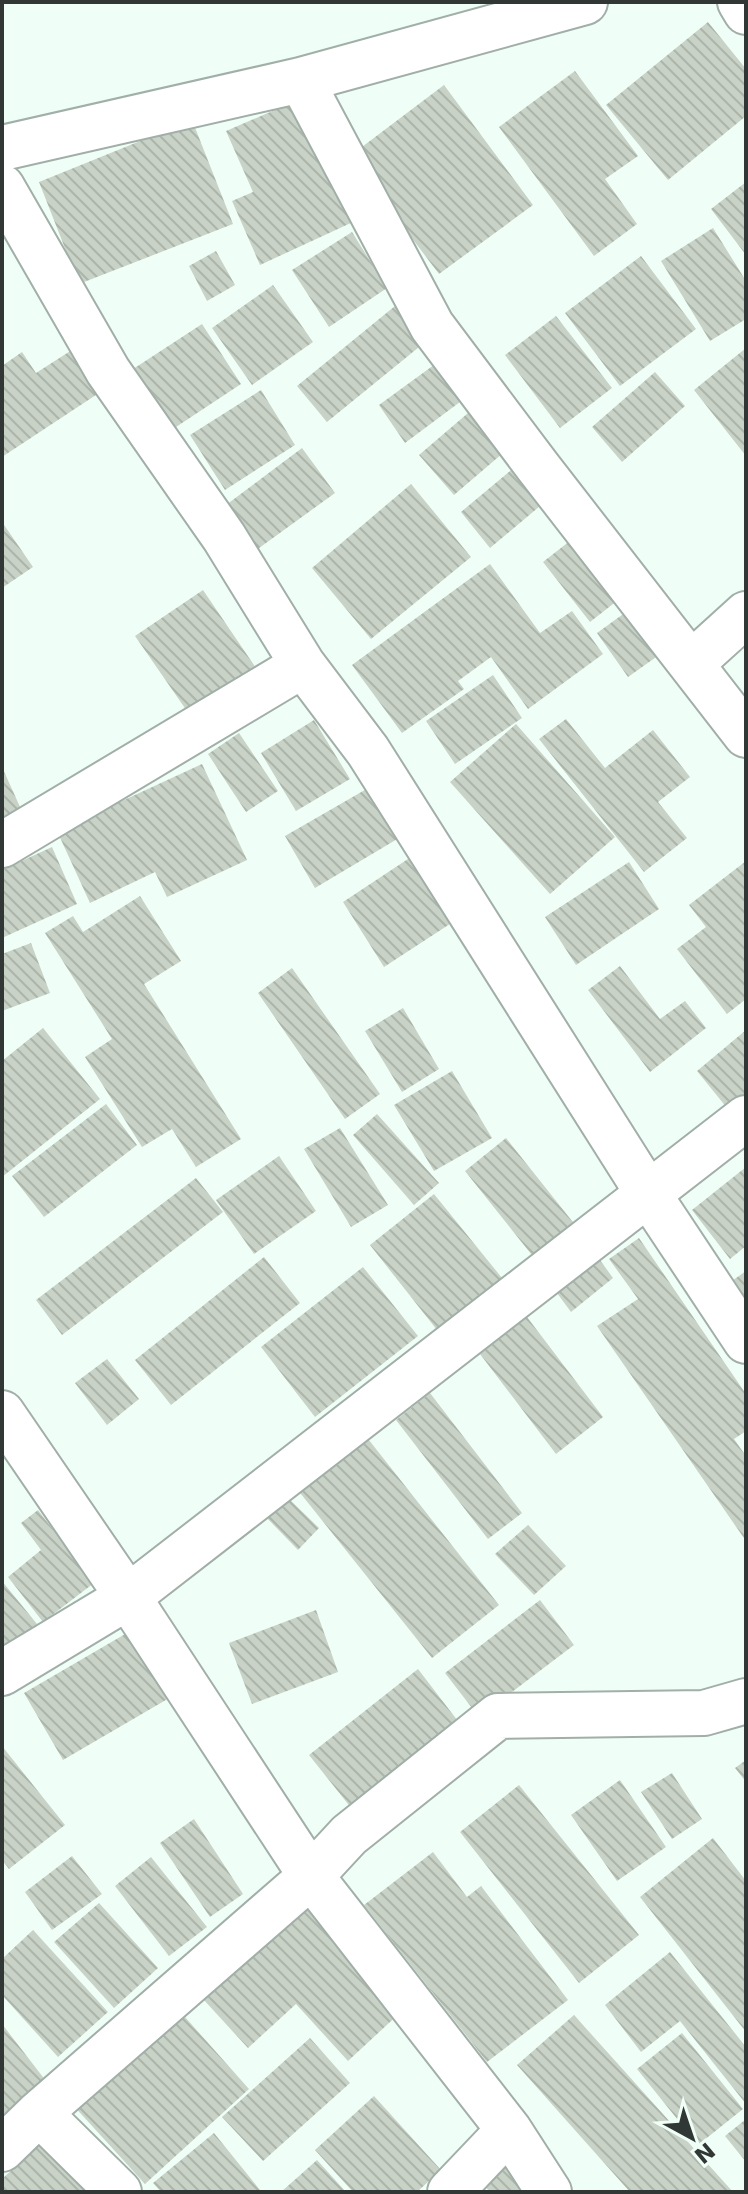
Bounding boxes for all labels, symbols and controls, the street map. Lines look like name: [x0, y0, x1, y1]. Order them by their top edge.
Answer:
north arrow: [652, 2098, 732, 2178]
text: N: [689, 2137, 720, 2168]

